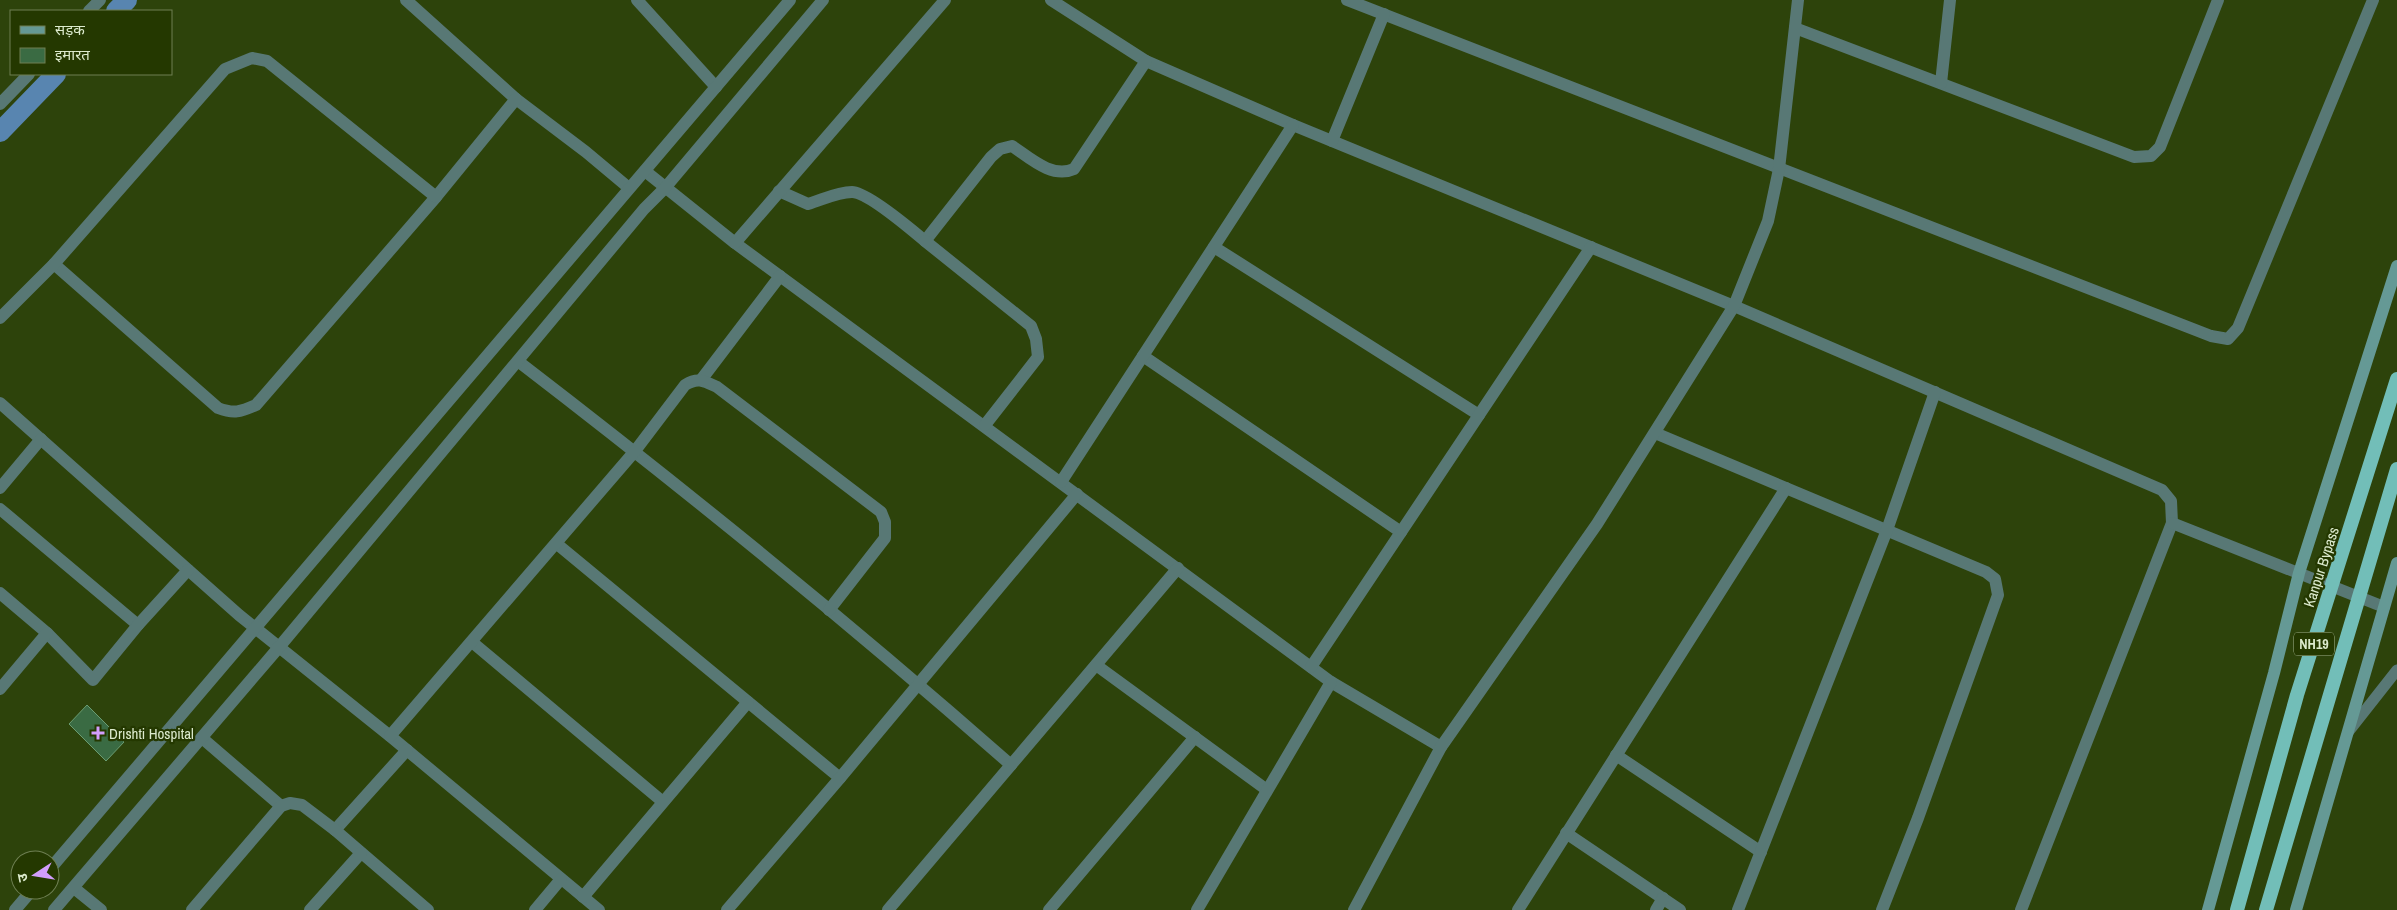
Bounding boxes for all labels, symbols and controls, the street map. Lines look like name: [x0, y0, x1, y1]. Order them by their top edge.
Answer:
legend: [10, 10, 172, 75]
text: सड़क: [55, 19, 85, 40]
text: इमारत: [55, 44, 90, 65]
street label: Kanpur Bypass: [2298, 524, 2344, 610]
road number: NH19: [2294, 633, 2334, 656]
place label: Drishti Hospital: [109, 723, 194, 744]
marker: Drishti Hospital: [91, 726, 105, 740]
north arrow: [10, 850, 60, 900]
text: उ: [12, 871, 32, 884]

